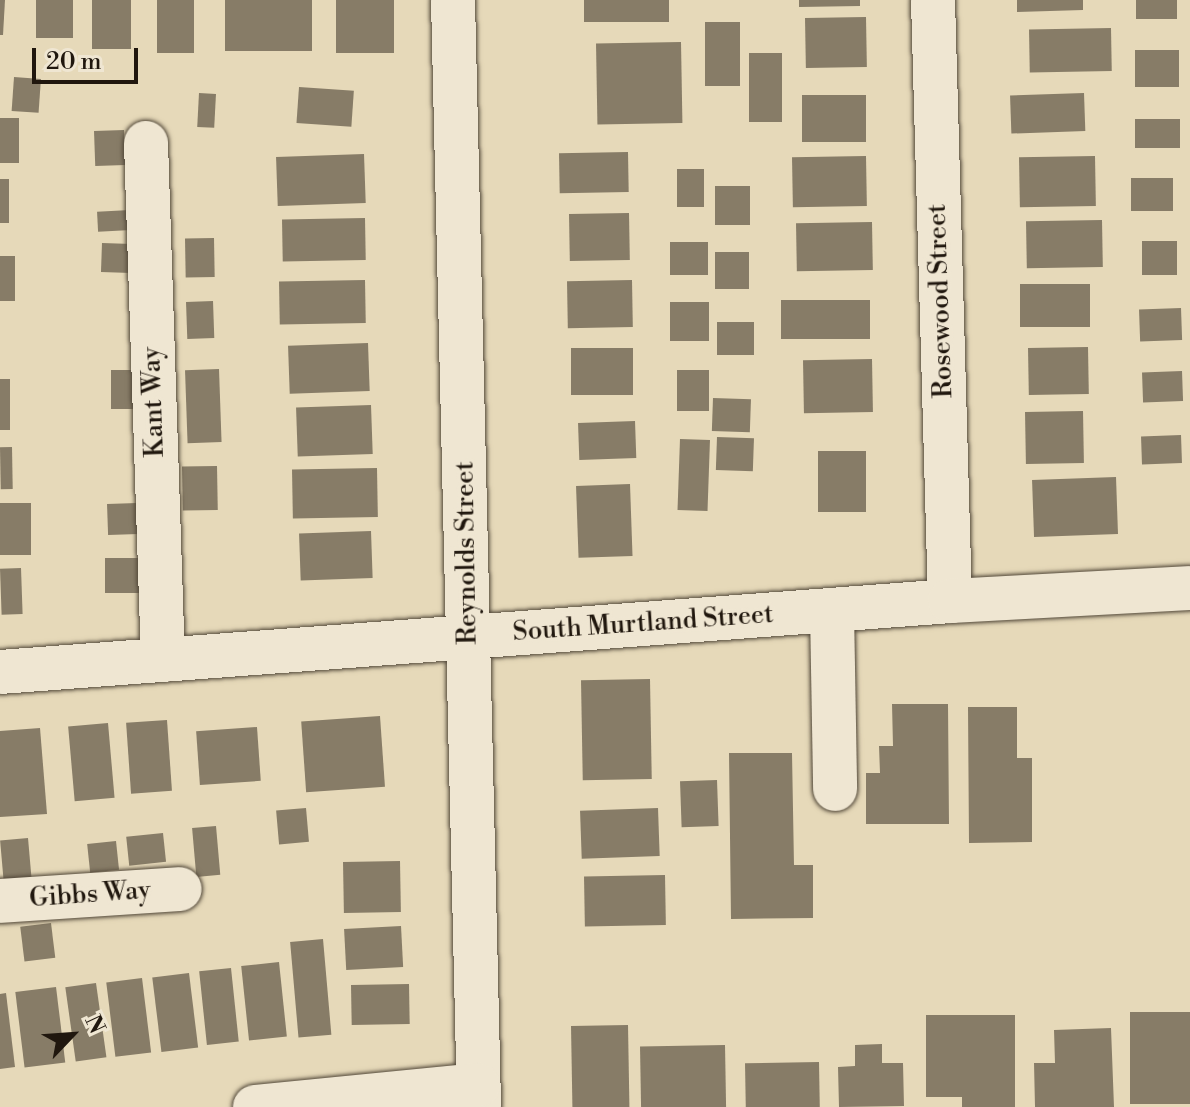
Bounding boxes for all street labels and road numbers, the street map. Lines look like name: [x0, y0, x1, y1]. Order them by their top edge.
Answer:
street label: Rosewood Street: [922, 203, 960, 399]
street label: Kant Way: [136, 346, 172, 458]
street label: Reynolds Street: [450, 461, 484, 645]
street label: South Murtland Street: [512, 599, 774, 649]
street label: Gibbs Way: [28, 875, 152, 915]

